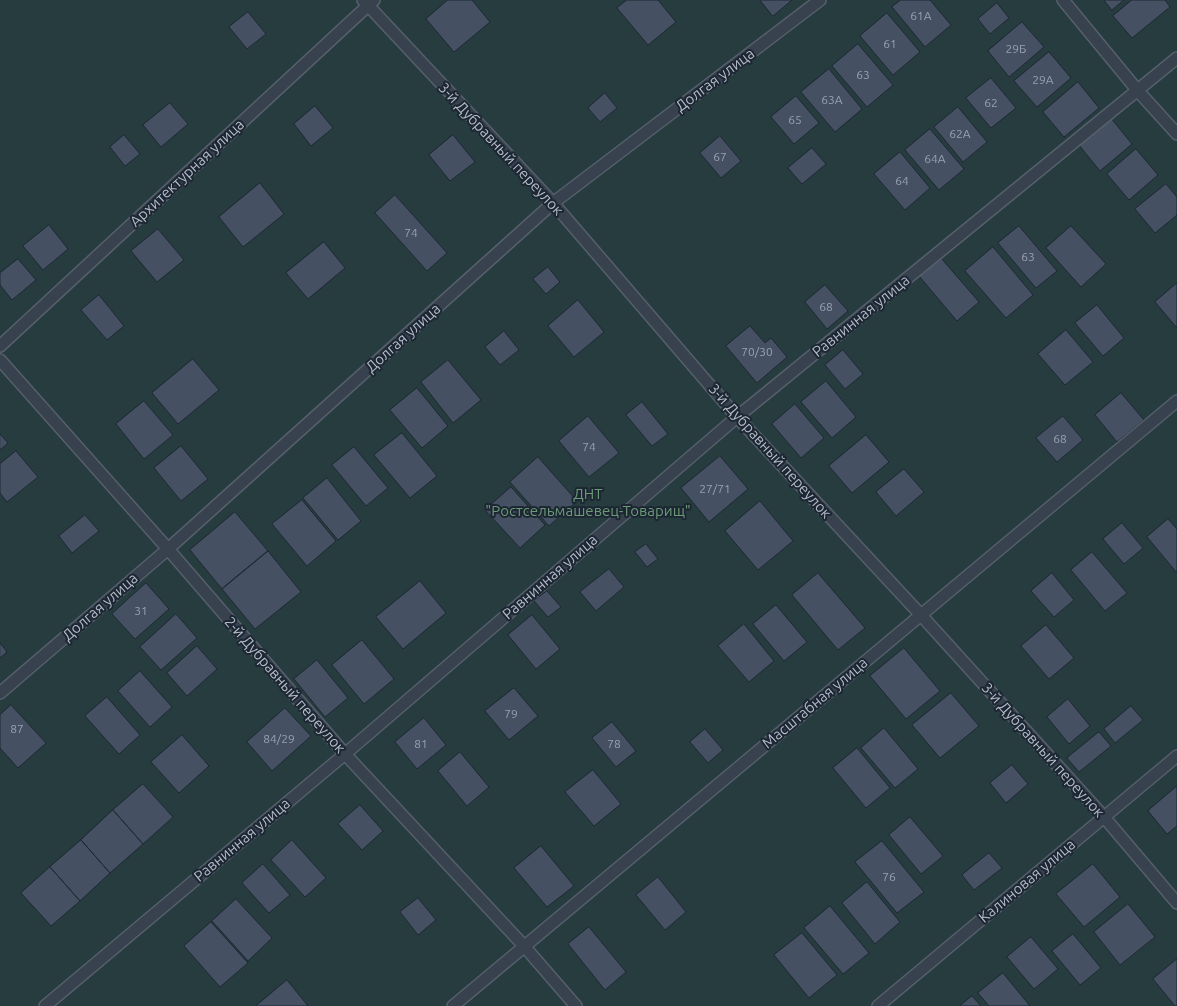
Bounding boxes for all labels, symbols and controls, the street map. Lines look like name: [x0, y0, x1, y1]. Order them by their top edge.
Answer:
house number: 61А: [910, 9, 932, 23]
house number: 61: [883, 37, 897, 51]
house number: 29Б: [1006, 42, 1026, 56]
street label: Долгая улица: [672, 44, 758, 116]
house number: 63: [856, 68, 870, 82]
house number: 29А: [1032, 73, 1054, 87]
street label: 3-й Дубравный переулок: [435, 79, 567, 219]
house number: 63А: [821, 93, 843, 107]
house number: 62: [984, 96, 998, 110]
house number: 65: [788, 113, 802, 127]
street label: Архитектурная улица: [126, 115, 248, 231]
house number: 62А: [949, 127, 971, 141]
house number: 67: [713, 150, 727, 164]
house number: 64А: [924, 152, 946, 166]
house number: 64: [895, 174, 909, 188]
house number: 74: [404, 226, 418, 240]
house number: 63: [1021, 250, 1035, 264]
street label: Равнинная улица: [809, 271, 913, 361]
street label: Долгая улица: [362, 300, 444, 376]
house number: 68: [819, 300, 833, 314]
house number: 70/30: [741, 345, 773, 359]
street label: 3-й Дубравный переулок: [705, 380, 835, 522]
house number: 68: [1053, 432, 1067, 446]
house number: 74: [582, 440, 596, 454]
house number: 27/71: [699, 482, 731, 496]
park label: ДНТ "Ростсельмашевец-Товарищ": [485, 485, 691, 520]
street label: Равнинная улица: [499, 531, 601, 623]
street label: Долгая улица: [59, 569, 141, 645]
house number: 31: [134, 604, 148, 618]
street label: 2-й Дубравный переулок: [221, 613, 349, 757]
street label: Масштабная улица: [759, 654, 871, 752]
street label: 3-й Дубравный переулок: [978, 679, 1108, 821]
house number: 79: [504, 707, 518, 721]
house number: 87: [10, 722, 24, 736]
house number: 84/29: [263, 732, 295, 746]
house number: 81: [414, 737, 428, 751]
house number: 78: [607, 737, 621, 751]
street label: Равнинная улица: [190, 794, 294, 886]
street label: Калиновая улица: [975, 835, 1079, 927]
house number: 76: [882, 870, 896, 884]

